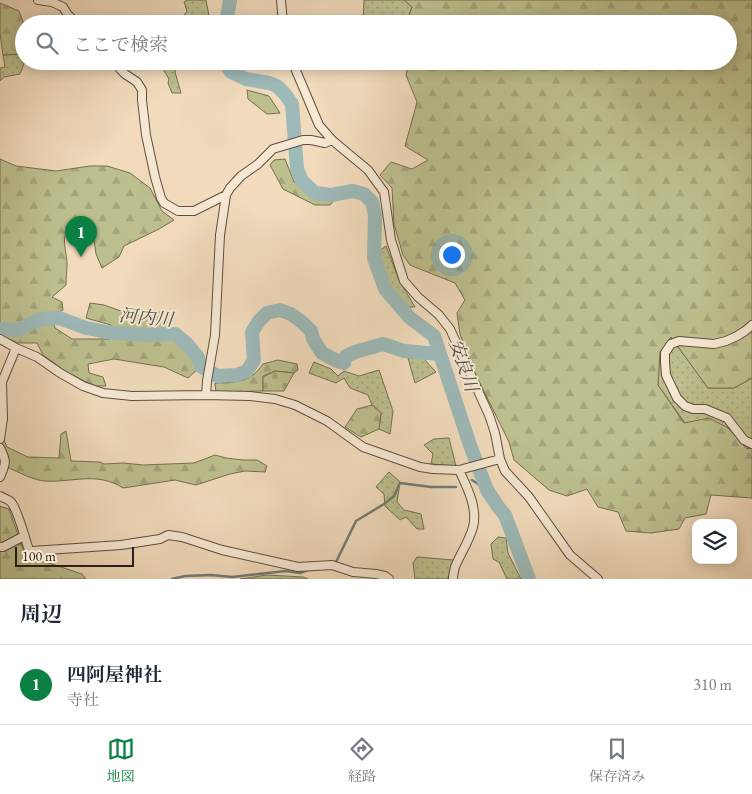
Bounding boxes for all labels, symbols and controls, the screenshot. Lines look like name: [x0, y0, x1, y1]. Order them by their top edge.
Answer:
search box: [15, 15, 737, 70]
icon: search: [33, 29, 61, 57]
text: ここで検索: [73, 32, 168, 57]
pin: 1: [65, 216, 97, 257]
your location: [439, 242, 465, 268]
water label: 河内川: [118, 303, 176, 331]
water label: 安良川: [444, 336, 484, 396]
map controls: [692, 519, 737, 564]
button: layers: [692, 519, 737, 564]
scale bar: [15, 544, 134, 567]
text: 100 m: [22, 547, 56, 565]
text: 周辺: [20, 600, 62, 627]
text: 四阿屋神社: [67, 662, 162, 687]
text: 1: [32, 674, 40, 695]
text: 310 m: [693, 674, 732, 695]
text: 寺社: [67, 689, 99, 710]
tab: 地図: [107, 735, 135, 785]
tab: 経路: [348, 735, 376, 785]
tab: 保存済み: [589, 735, 645, 785]

